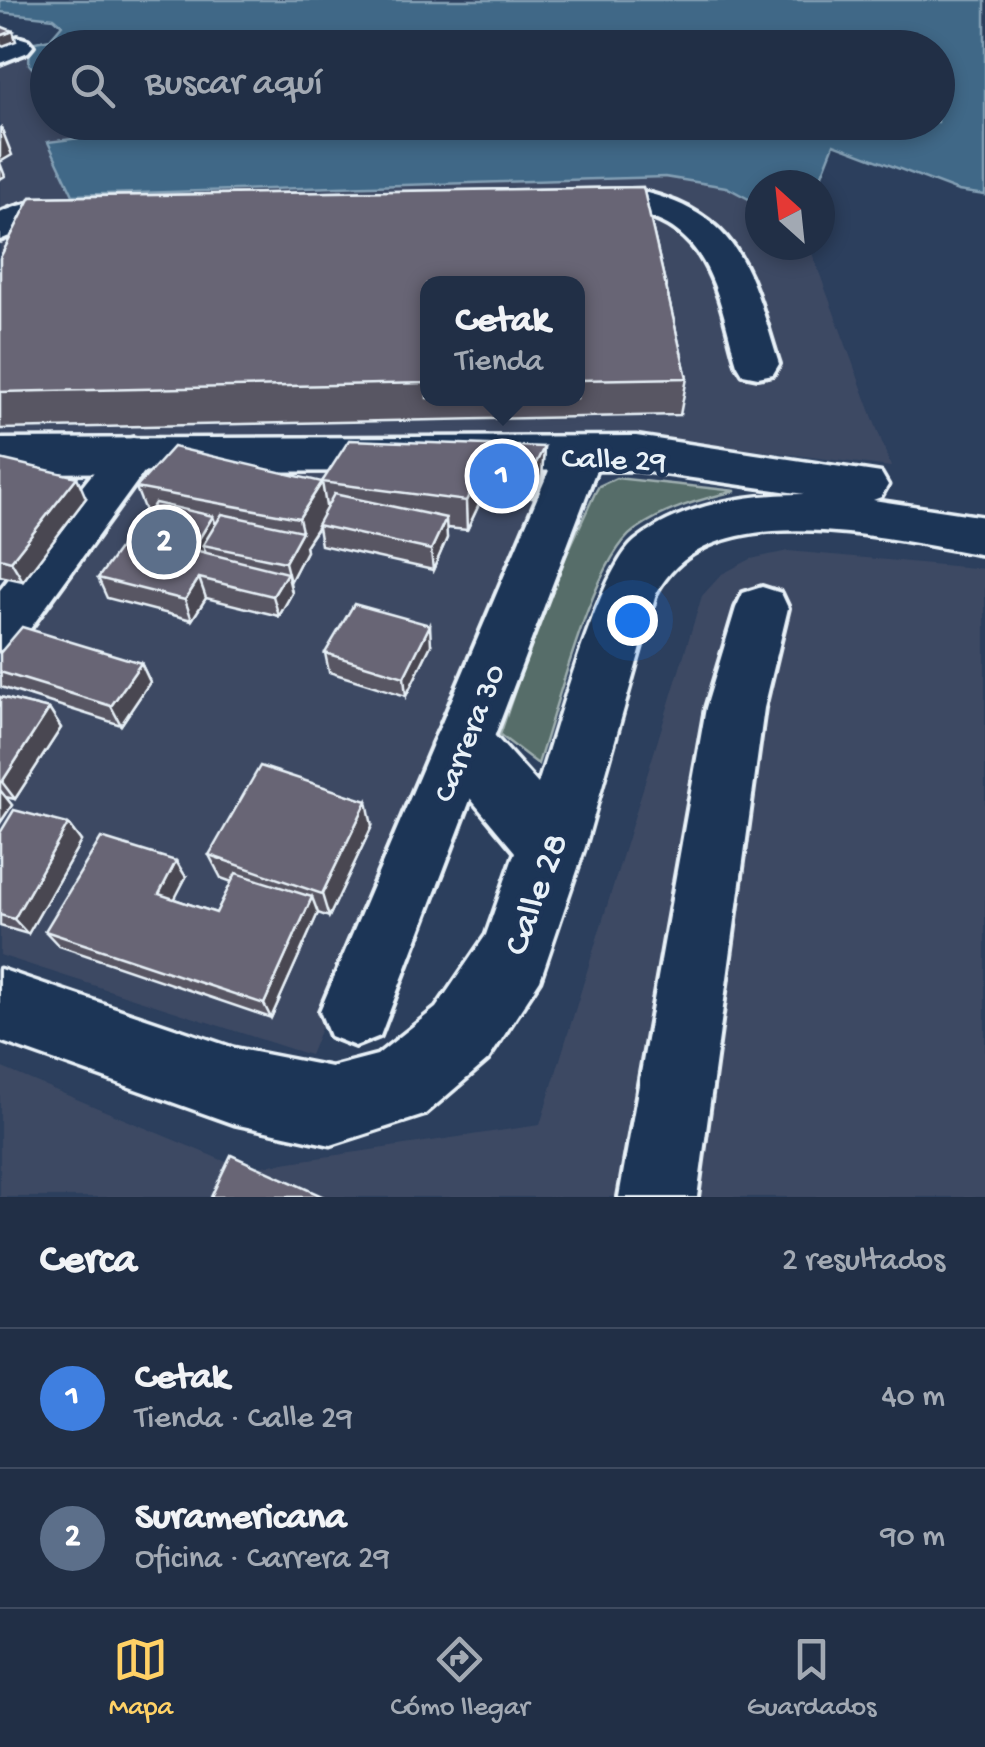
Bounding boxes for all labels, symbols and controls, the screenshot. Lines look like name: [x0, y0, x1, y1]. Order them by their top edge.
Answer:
search box: [30, 30, 955, 140]
icon: search: [65, 58, 120, 113]
text: Buscar aquí: [145, 63, 323, 107]
north arrow: [745, 170, 835, 260]
popup: [420, 276, 585, 406]
text: Cetak: [456, 300, 549, 344]
text: Tienda: [456, 344, 543, 382]
pin: 1: [470, 438, 534, 514]
street label: Calle 29: [561, 441, 667, 483]
pin: 2: [132, 504, 196, 580]
your location: [607, 595, 658, 646]
street label: Carrera 30: [427, 659, 517, 809]
street label: Calle 28: [496, 828, 581, 962]
text: Cerca: [40, 1238, 137, 1287]
text: 2 resultados: [782, 1243, 945, 1281]
text: Cetak: [135, 1357, 229, 1401]
text: 1: [66, 1379, 79, 1417]
text: 40 m: [881, 1379, 945, 1417]
text: Tienda · Calle 29: [135, 1401, 353, 1439]
text: Suramericana: [135, 1497, 346, 1541]
text: 2: [65, 1519, 80, 1557]
text: 90 m: [881, 1519, 945, 1557]
text: Oficina · Carrera 29: [135, 1541, 390, 1579]
tab: Mapa: [109, 1632, 173, 1725]
tab: Cómo llegar: [390, 1632, 529, 1725]
tab: Guardados: [747, 1632, 876, 1725]

